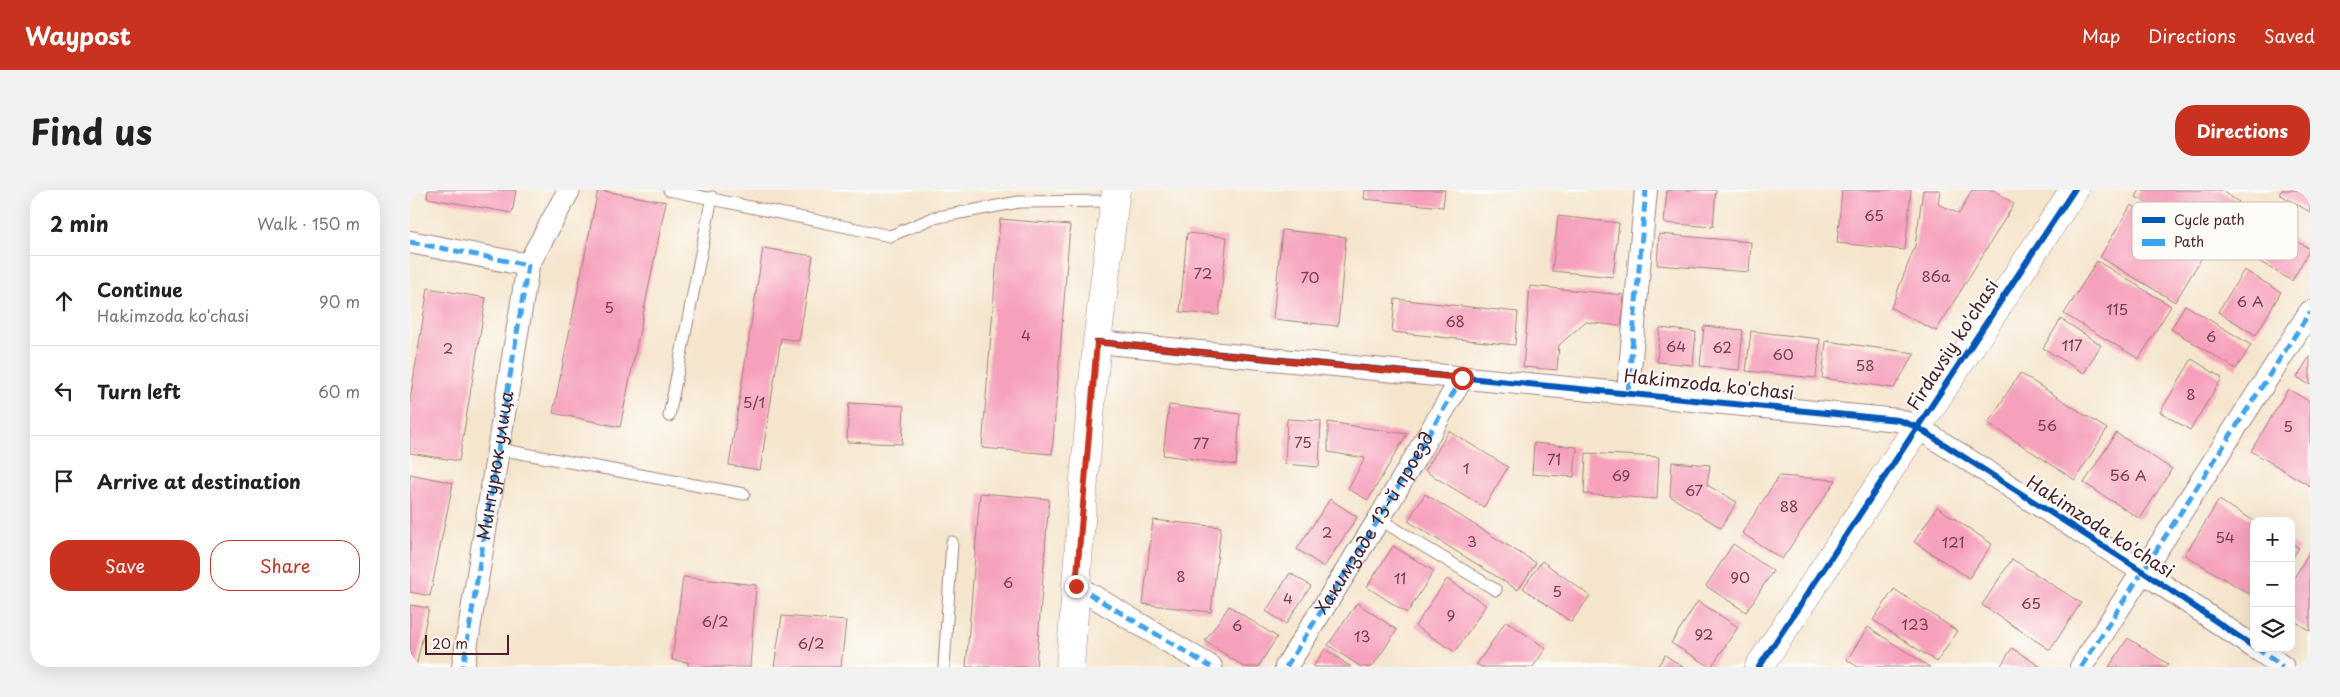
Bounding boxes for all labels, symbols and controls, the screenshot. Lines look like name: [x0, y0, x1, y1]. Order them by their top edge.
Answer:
text: Waypost: [25, 17, 131, 53]
text: Map: [2082, 22, 2120, 49]
text: Directions: [2148, 22, 2236, 49]
text: Saved: [2264, 22, 2315, 49]
text: Find us: [30, 104, 152, 157]
button: Directions: [2175, 105, 2310, 156]
legend: [2132, 202, 2298, 260]
house number: 65: [1864, 203, 1884, 226]
text: 2 min: [50, 207, 109, 239]
text: Cycle path: [2174, 209, 2245, 230]
text: Walk · 150 m: [257, 211, 360, 235]
text: Path: [2174, 231, 2204, 252]
house number: 72: [1194, 261, 1212, 284]
house number: 86а: [1922, 264, 1951, 287]
house number: 70: [1300, 265, 1320, 288]
street label: Firdavsiy ko'chasi: [1899, 273, 2004, 415]
text: Continue: [97, 275, 183, 303]
icon: ahead: [50, 287, 78, 315]
text: 90 m: [319, 289, 360, 313]
house number: 6 A: [2237, 289, 2263, 312]
house number: 5: [604, 295, 614, 318]
house number: 115: [2106, 297, 2128, 320]
text: Hakimzoda ko'chasi: [97, 303, 249, 327]
house number: 68: [1445, 309, 1465, 332]
house number: 4: [1021, 323, 1031, 346]
house number: 6: [2206, 324, 2216, 347]
house number: 117: [2061, 333, 2083, 356]
house number: 64: [1666, 334, 1686, 357]
house number: 62: [1712, 335, 1732, 358]
house number: 2: [443, 336, 453, 359]
house number: 60: [1772, 342, 1794, 365]
house number: 58: [1855, 353, 1875, 376]
street label: Hakimzoda ko'chasi: [1623, 361, 1796, 406]
route start: [1451, 367, 1474, 390]
icon: left: [50, 377, 78, 405]
text: Turn left: [97, 377, 181, 405]
text: 60 m: [318, 379, 360, 403]
house number: 8: [2186, 382, 2196, 405]
street label: Мингурюк улица: [469, 388, 520, 542]
house number: 5/1: [743, 390, 765, 413]
house number: 56: [2037, 413, 2057, 436]
house number: 5: [2283, 414, 2293, 437]
street label: Хакимзаде 13-й проезд: [1307, 426, 1440, 619]
house number: 75: [1294, 430, 1312, 453]
house number: 77: [1193, 431, 1209, 454]
house number: 71: [1547, 447, 1561, 470]
house number: 1: [1463, 456, 1469, 479]
house number: 69: [1612, 463, 1630, 486]
house number: 56 A: [2110, 463, 2146, 486]
icon: arrive: [50, 467, 78, 495]
text: Arrive at destination: [97, 467, 301, 495]
street label: Hakimzoda ko'chasi: [2022, 468, 2180, 584]
house number: 67: [1685, 478, 1704, 501]
house number: 88: [1780, 494, 1798, 517]
map controls: [2250, 517, 2295, 652]
button: +: [2250, 517, 2295, 562]
house number: 2: [1322, 520, 1332, 543]
house number: 54: [2215, 525, 2235, 548]
house number: 3: [1467, 529, 1477, 552]
house number: 121: [1941, 530, 1965, 553]
button: Save: [50, 540, 200, 591]
button: Share: [210, 540, 360, 591]
button: −: [2250, 562, 2295, 607]
house number: 8: [1176, 564, 1186, 587]
house number: 90: [1730, 565, 1750, 588]
house number: 11: [1394, 566, 1406, 589]
house number: 6: [1003, 570, 1013, 593]
route end: [1065, 575, 1088, 598]
house number: 5: [1552, 579, 1562, 602]
house number: 4: [1283, 586, 1293, 609]
house number: 65: [2021, 591, 2041, 614]
house number: 9: [1447, 603, 1455, 626]
button: layers: [2250, 607, 2295, 652]
house number: 6/2: [701, 609, 729, 632]
house number: 123: [1901, 612, 1929, 635]
house number: 6: [1232, 613, 1242, 636]
house number: 92: [1695, 622, 1713, 645]
house number: 13: [1354, 624, 1370, 647]
house number: 6/2: [797, 631, 825, 654]
scale bar: [425, 632, 509, 655]
text: 20 m: [432, 633, 468, 654]

